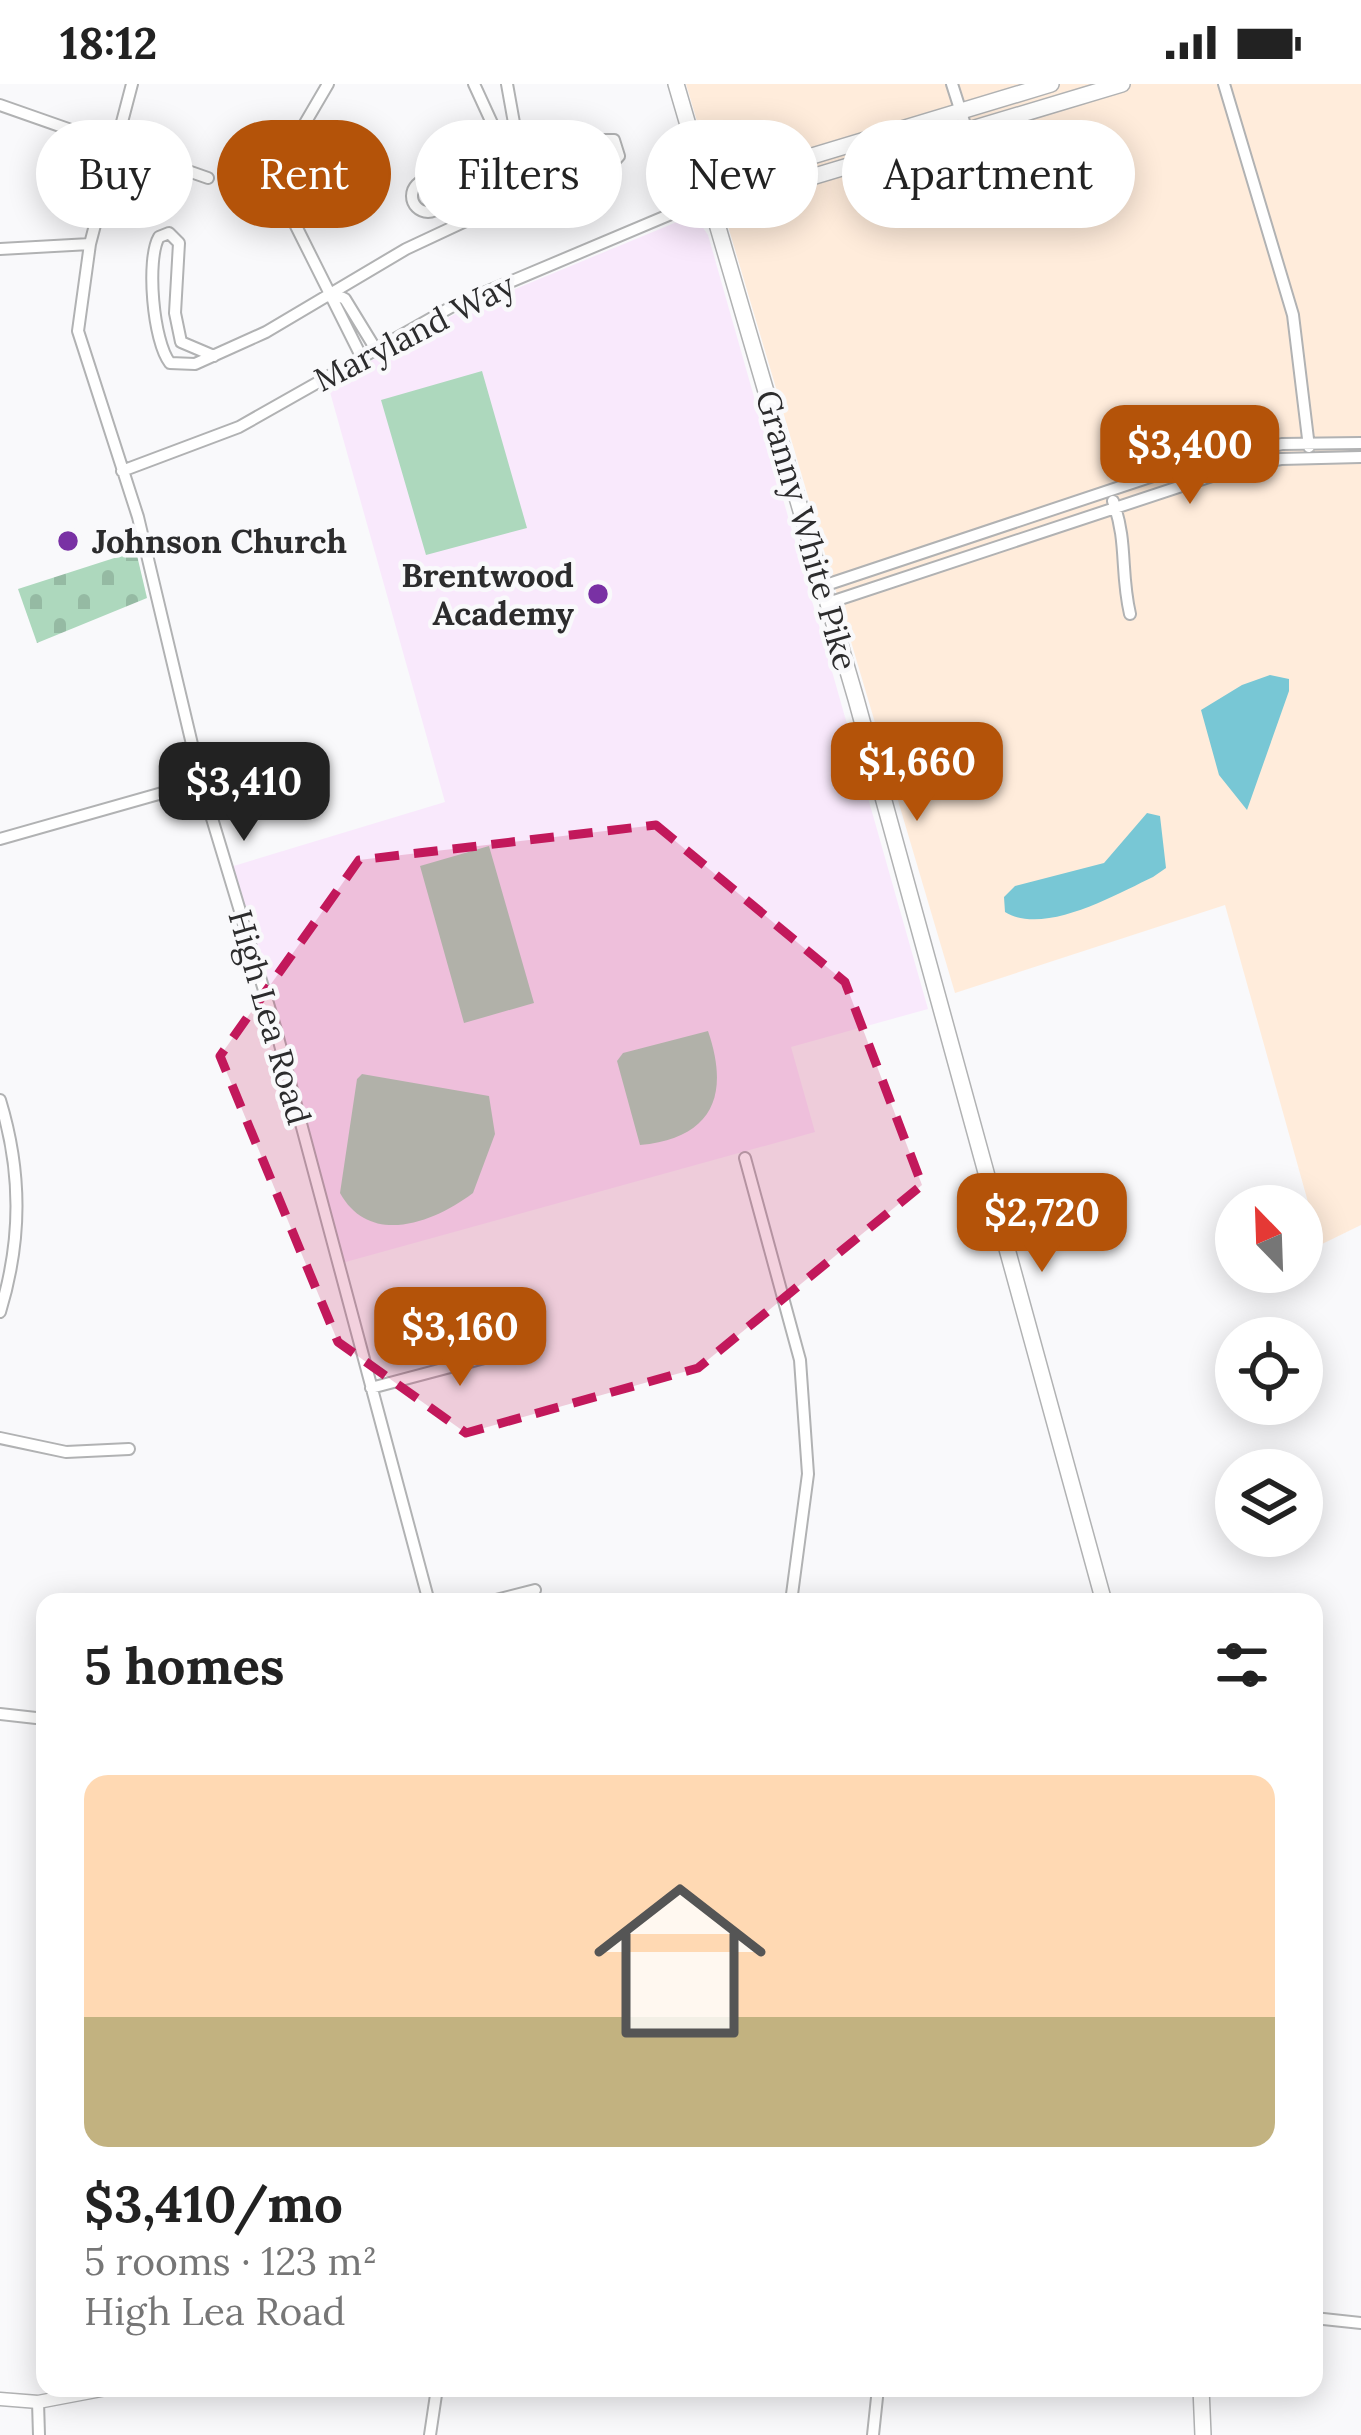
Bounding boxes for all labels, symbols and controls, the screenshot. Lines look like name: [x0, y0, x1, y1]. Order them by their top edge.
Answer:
text: 18:12: [60, 14, 158, 71]
chip: Buy: [36, 120, 193, 228]
chip: Rent: [217, 120, 391, 228]
chip: Filters: [415, 120, 622, 228]
chip: New: [646, 120, 818, 228]
chip: Apartment: [842, 120, 1135, 228]
street label: Maryland Way: [307, 263, 522, 401]
street label: Granny White Pike: [747, 385, 867, 675]
pin: $3,400: [1092, 405, 1288, 507]
text: $3,400: [1127, 419, 1253, 469]
place label: Johnson Church: [92, 520, 347, 562]
marker: Johnson Church: [55, 528, 81, 554]
place label: Brentwood Academy: [401, 554, 575, 634]
marker: Brentwood Academy: [585, 581, 611, 607]
pin: $1,660: [819, 722, 1015, 824]
text: $1,660: [858, 736, 976, 786]
pin: $3,410: [146, 742, 342, 844]
text: $3,410: [186, 756, 302, 806]
street label: High Lea Road: [219, 905, 321, 1129]
pin: $2,720: [944, 1173, 1140, 1275]
north arrow: [1215, 1185, 1323, 1293]
map controls: [1215, 1185, 1323, 1557]
text: $2,720: [984, 1187, 1100, 1237]
pin: $3,160: [362, 1287, 558, 1389]
text: $3,160: [401, 1301, 519, 1351]
button: locate: [1215, 1317, 1323, 1425]
button: layers: [1215, 1449, 1323, 1557]
icon: filters: [1209, 1632, 1275, 1698]
text: 5 homes: [84, 1633, 285, 1698]
icon: home: [572, 1853, 788, 2069]
text: $3,410/mo: [84, 2171, 343, 2236]
text: 5 rooms · 123 m²: [84, 2236, 377, 2286]
text: High Lea Road: [84, 2286, 346, 2336]

